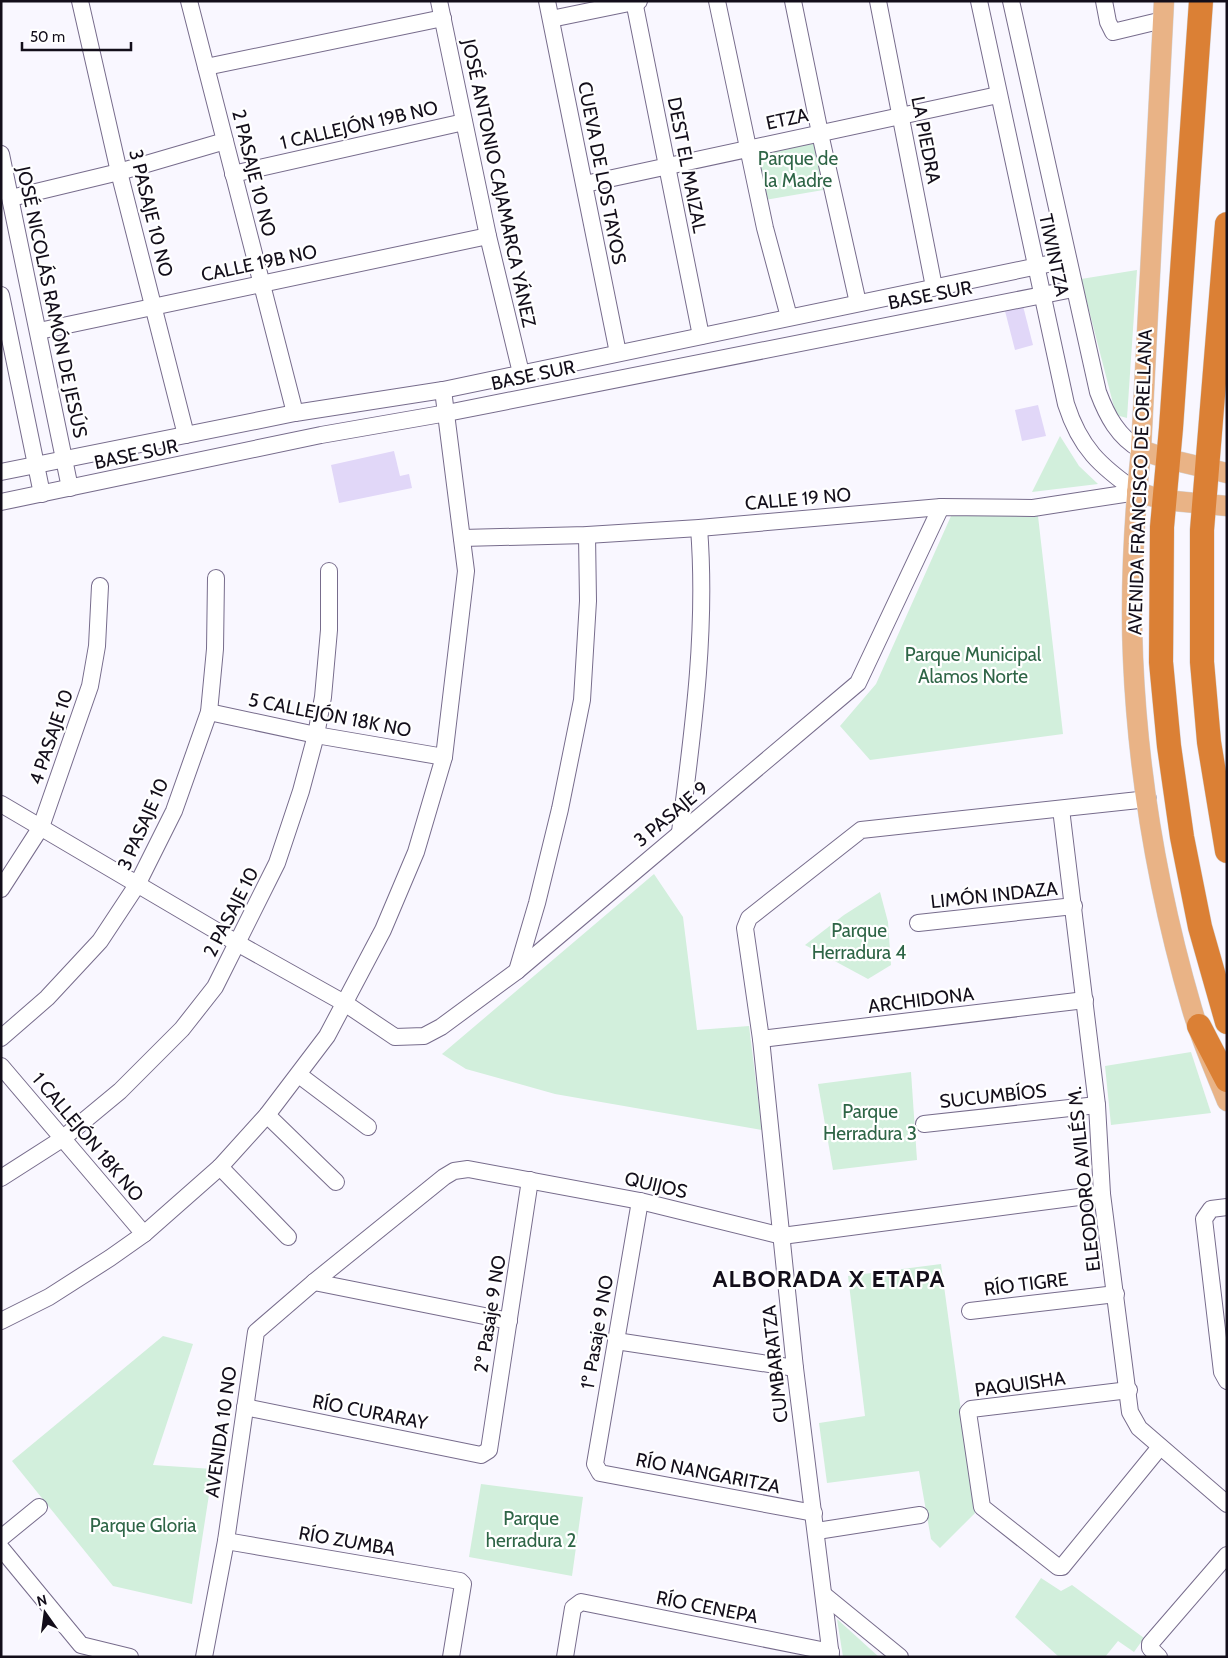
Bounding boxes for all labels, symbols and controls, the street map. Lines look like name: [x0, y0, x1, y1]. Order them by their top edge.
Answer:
scale bar: [22, 20, 131, 52]
text: 50 m: [30, 28, 65, 46]
street label: JOSÉ ANTONIO CAJAMARCA YÁNEZ: [457, 36, 542, 330]
street label: CUEVA DE LOS TAYOS: [573, 80, 631, 266]
street label: LA PIEDRA: [906, 94, 946, 186]
street label: 1 CALLEJÓN 19B NO: [278, 95, 440, 154]
street label: DEST EL MAIZAL: [663, 95, 712, 235]
street label: ETZA: [764, 103, 811, 135]
street label: 2 PASAJE 10 NO: [227, 107, 281, 239]
street label: 3 PASAJE 10 NO: [124, 147, 178, 279]
park label: Parque de la Madre: [758, 147, 838, 192]
street label: JOSÉ NICOLÁS RAMÓN DE JESÚS: [12, 163, 93, 440]
street label: TIWINTZA: [1034, 212, 1074, 298]
street label: CALLE 19B NO: [199, 239, 319, 287]
street label: BASE SUR: [886, 275, 975, 314]
street label: AVENIDA FRANCISCO DE ORELLANA: [1123, 328, 1157, 635]
street label: BASE SUR: [489, 355, 578, 395]
street label: BASE SUR: [92, 434, 181, 474]
street label: CALLE 19 NO: [744, 483, 852, 515]
park label: Parque Municipal Alamos Norte: [905, 643, 1042, 688]
street label: 4 PASAJE 10: [24, 686, 78, 788]
street label: 5 CALLEJÓN 18K NO: [247, 687, 414, 742]
street label: 3 PASAJE 10: [113, 774, 173, 874]
street label: 3 PASAJE 9: [629, 776, 713, 852]
street label: 2 PASAJE 10: [199, 863, 263, 961]
street label: LIMÓN INDAZA: [929, 876, 1059, 913]
park label: Parque Herradura 4: [812, 919, 906, 964]
street label: ARCHIDONA: [867, 982, 976, 1018]
street label: 1 CALLEJÓN 18K NO: [27, 1067, 149, 1206]
street label: SUCUMBÍOS: [938, 1078, 1048, 1113]
street label: ELEODORO AVILÉS M.: [1062, 1085, 1105, 1273]
park label: Parque Herradura 3: [823, 1100, 917, 1145]
street label: QUIJOS: [622, 1167, 690, 1203]
street label: 2º Pasaje 9 NO: [469, 1253, 511, 1375]
district label: ALBORADA X ETAPA: [712, 1264, 946, 1293]
street label: RÍO TIGRE: [982, 1266, 1070, 1301]
street label: 1º Pasaje 9 NO: [576, 1273, 618, 1391]
street label: CUMBARATZA: [757, 1304, 793, 1424]
street label: AVENIDA 10 NO: [200, 1365, 242, 1499]
street label: PAQUISHA: [973, 1366, 1067, 1402]
street label: RÍO CURARAY: [311, 1389, 430, 1434]
street label: RÍO NANGARITZA: [634, 1447, 783, 1498]
park label: Parque herradura 2: [486, 1507, 576, 1552]
park label: Parque Gloria: [90, 1514, 196, 1537]
street label: RÍO ZUMBA: [297, 1520, 398, 1561]
street label: RÍO CENEPA: [654, 1585, 760, 1628]
north arrow: [20, 1588, 70, 1638]
text: N: [35, 1590, 49, 1610]

